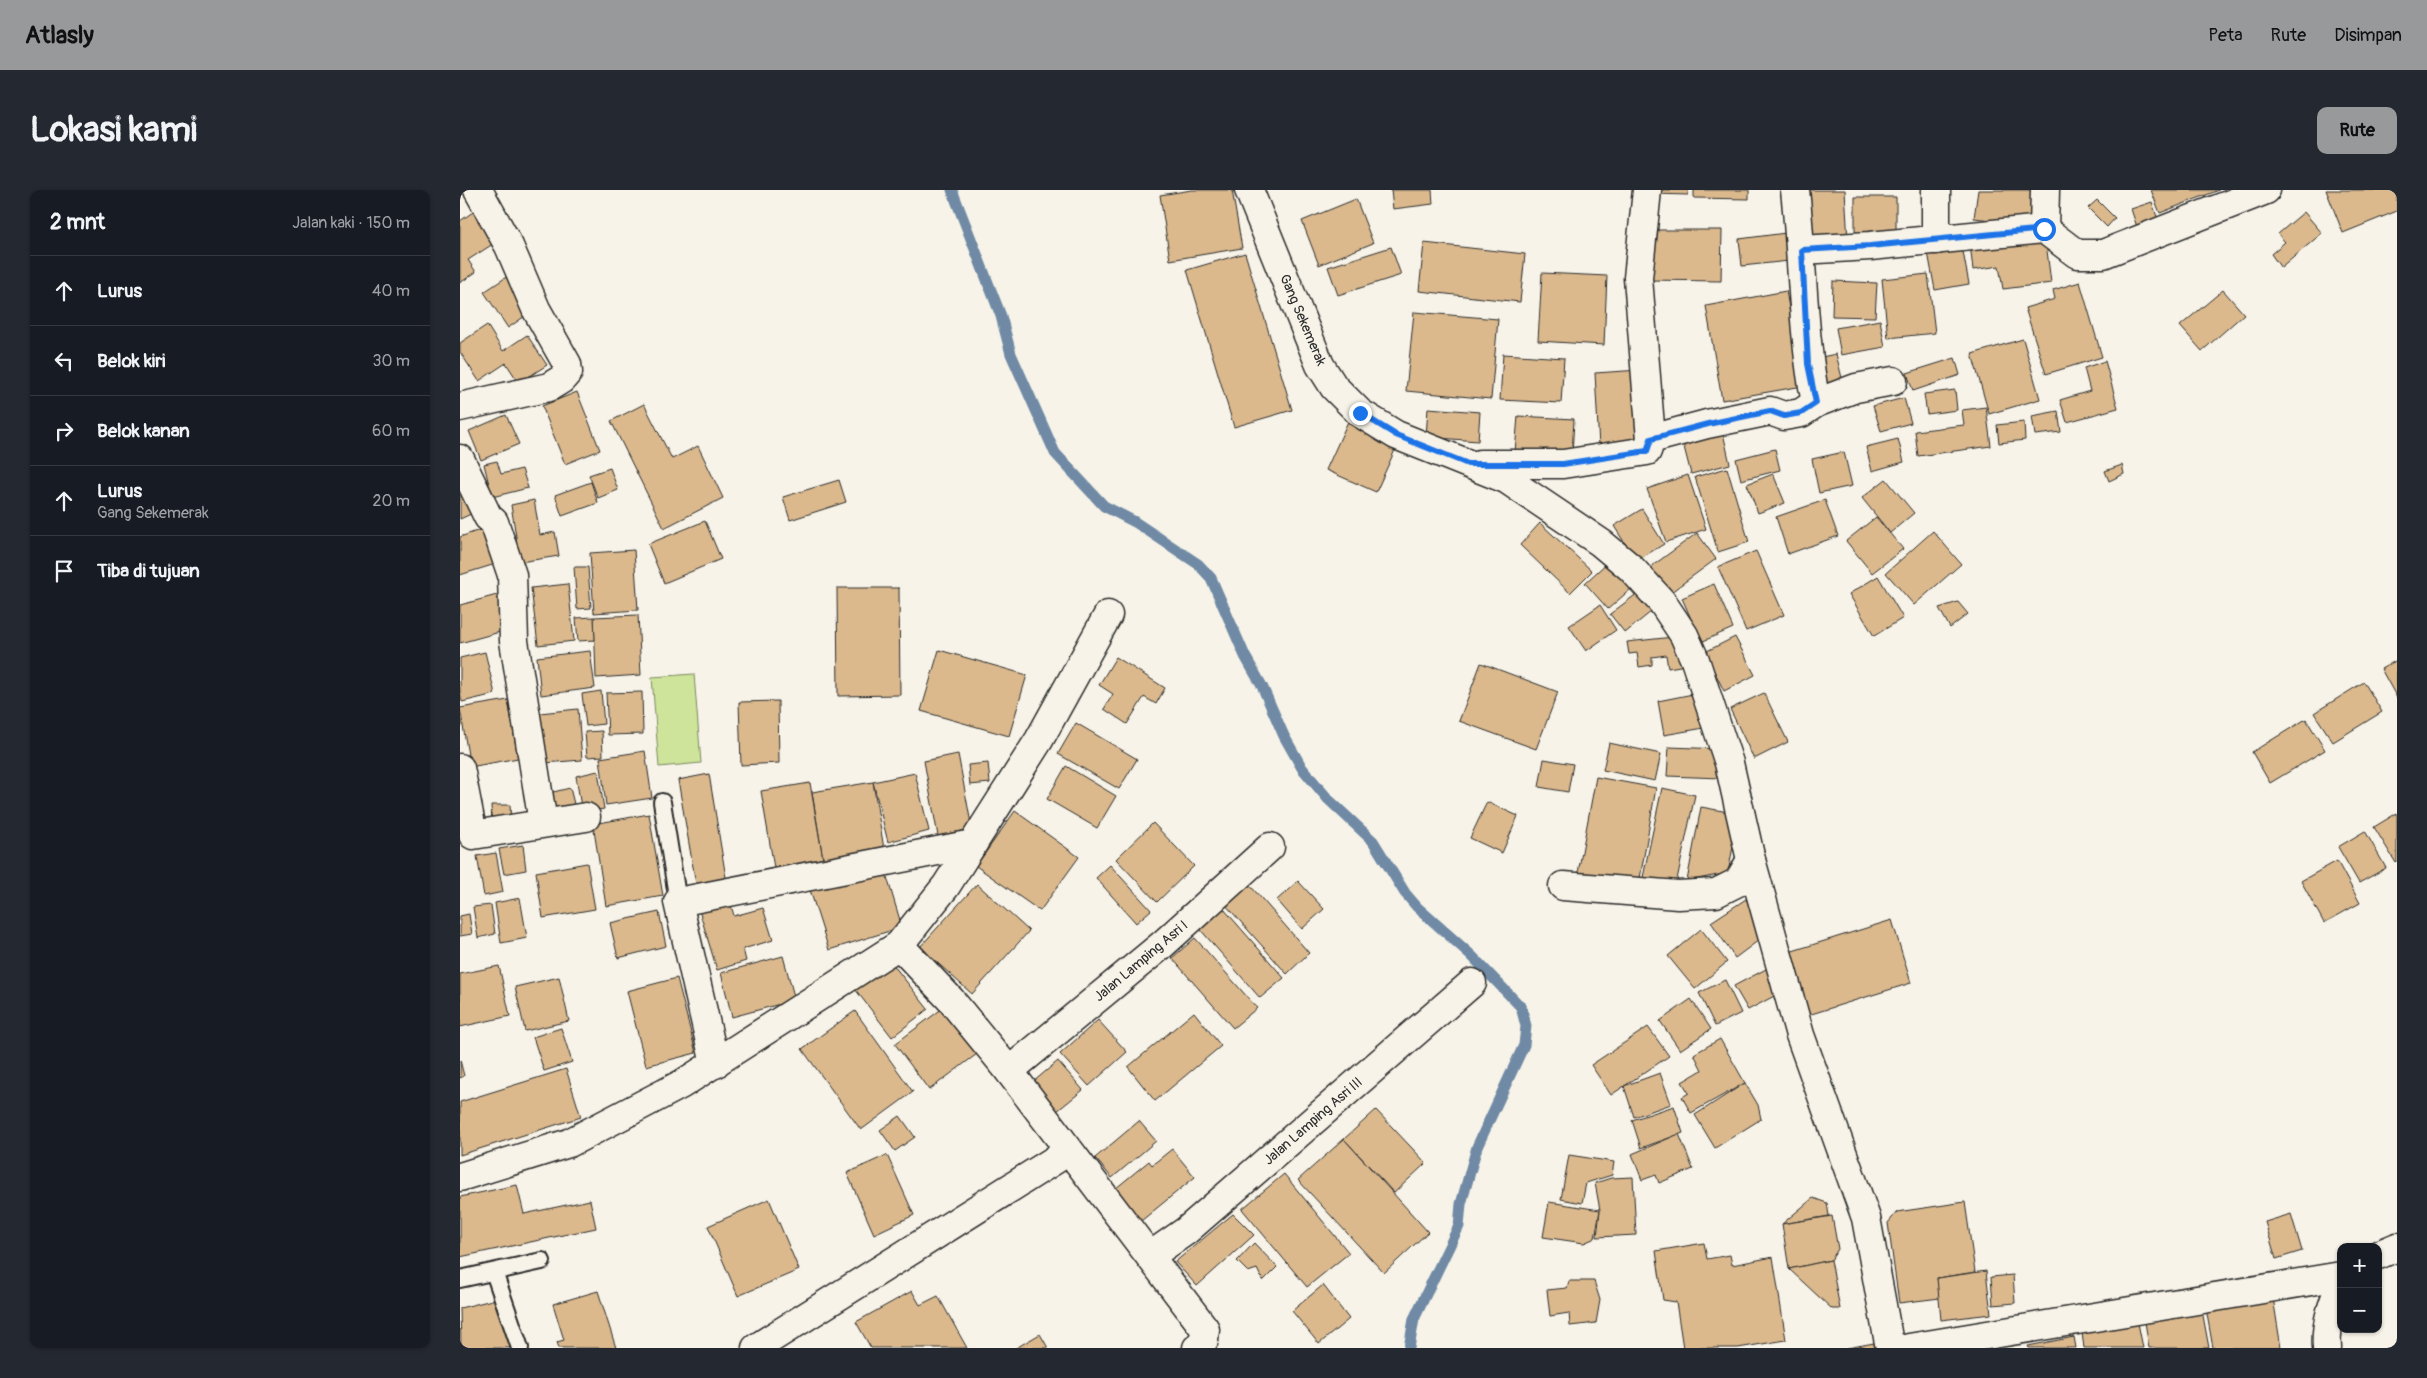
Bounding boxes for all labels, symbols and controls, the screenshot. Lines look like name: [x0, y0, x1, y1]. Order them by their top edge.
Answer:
text: Atlasly: [25, 21, 94, 50]
text: Peta: [2208, 24, 2243, 47]
text: Rute: [2271, 24, 2306, 47]
text: Disimpan: [2334, 24, 2402, 47]
button: Rute: [2317, 107, 2397, 154]
text: Lokasi kami: [30, 108, 197, 152]
text: 2 mnt: [50, 209, 105, 236]
text: Jalan kaki · 150 m: [292, 213, 410, 233]
route start: [2033, 218, 2056, 241]
street label: Gang Sekemerak: [1276, 272, 1330, 368]
icon: ahead: [50, 277, 78, 305]
text: Lurus: [97, 279, 142, 303]
text: 40 m: [372, 281, 410, 301]
icon: left: [50, 347, 78, 375]
text: Belok kiri: [97, 349, 165, 373]
text: 30 m: [372, 351, 410, 371]
route end: [1349, 402, 1372, 425]
icon: right: [50, 417, 78, 445]
text: Belok kanan: [97, 419, 190, 443]
text: 60 m: [372, 421, 410, 441]
text: Lurus: [97, 479, 142, 503]
icon: ahead: [50, 487, 78, 515]
text: 20 m: [372, 491, 410, 511]
text: Gang Sekemerak: [97, 503, 209, 523]
icon: arrive: [50, 557, 78, 585]
text: Tiba di tujuan: [97, 559, 200, 583]
street label: Jalan Lamping Asri I: [1091, 917, 1191, 1005]
street label: Jalan Lamping Asri III: [1260, 1074, 1366, 1168]
map controls: [2337, 1243, 2382, 1333]
button: +: [2337, 1243, 2382, 1288]
button: −: [2337, 1288, 2382, 1333]

